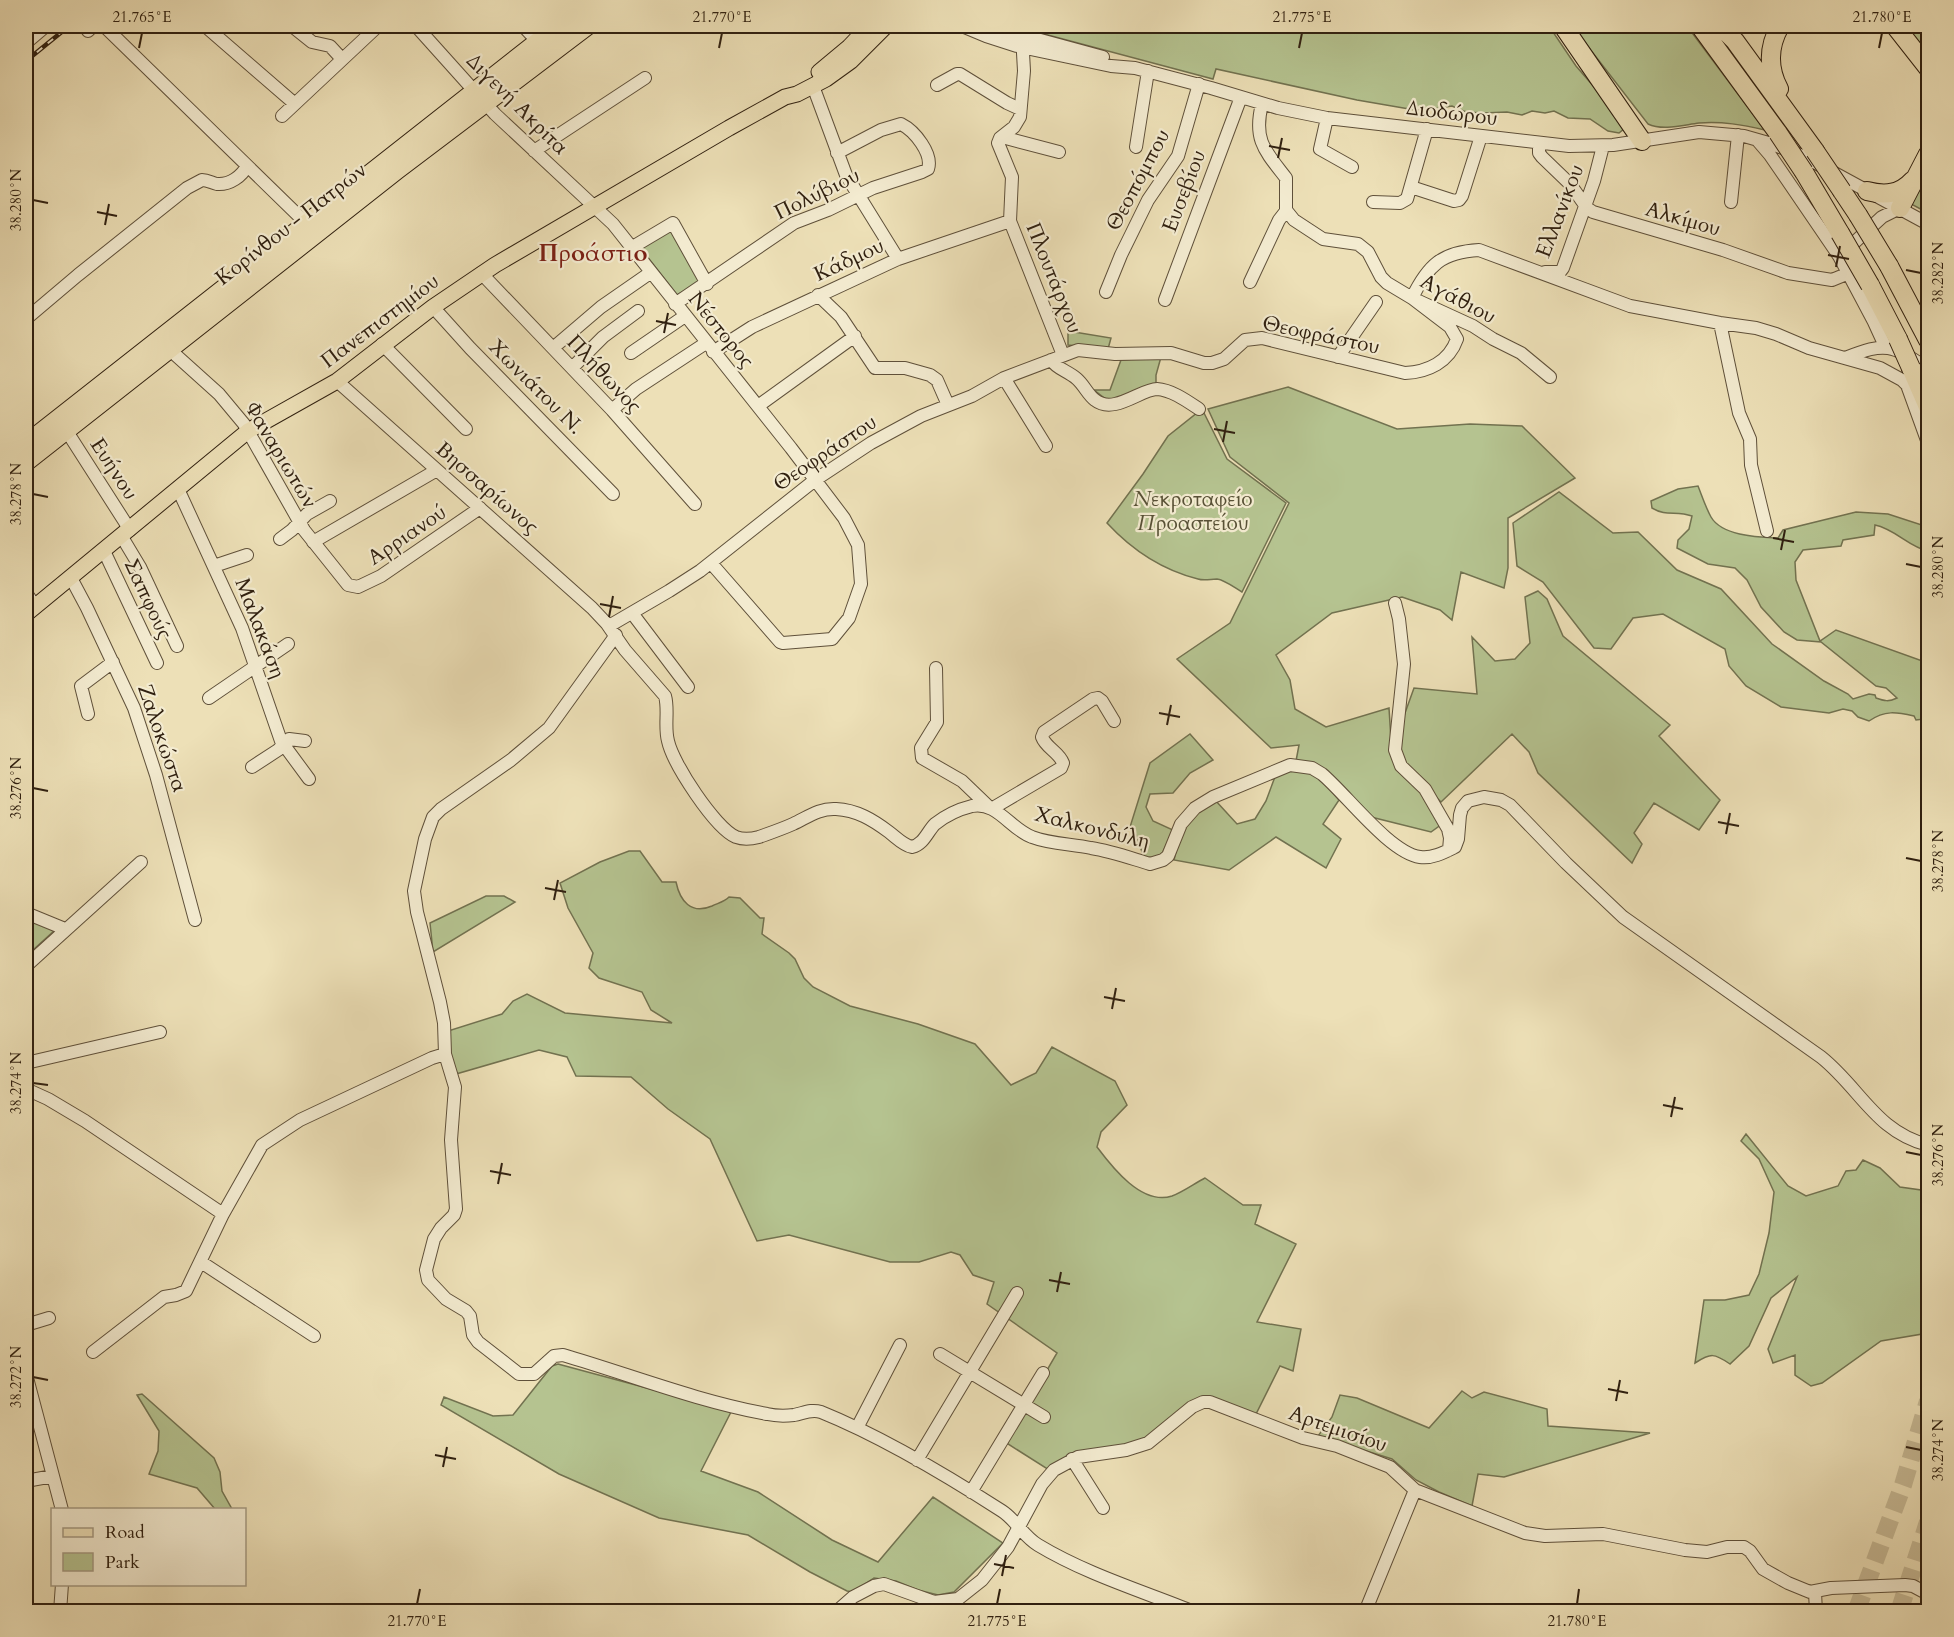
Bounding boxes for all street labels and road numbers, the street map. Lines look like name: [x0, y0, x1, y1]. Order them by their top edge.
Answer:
street label: Διγενή Ακρίτα: [460, 47, 574, 161]
street label: Διοδώρου: [1405, 93, 1499, 133]
street label: Θεοπόμπου: [1099, 124, 1177, 236]
street label: Ευσεβίου: [1155, 146, 1213, 236]
street label: Κορίνθου - Πατρών: [209, 156, 373, 292]
street label: Ελλανίκου: [1529, 160, 1591, 262]
street label: Πολύβιου: [769, 161, 865, 227]
street label: Αλκίμου: [1642, 194, 1724, 244]
street label: Πλουτάρχου: [1019, 218, 1089, 338]
street label: Κάδμου: [809, 231, 889, 289]
street label: Πανεπιστημίου: [315, 267, 445, 375]
street label: Αγάθιου: [1415, 267, 1501, 331]
street label: Νέστορος: [681, 286, 761, 374]
street label: Θεοφράστου: [1260, 308, 1382, 362]
street label: Πλήθωνος: [560, 328, 648, 420]
street label: Χωνιάτου Ν.: [482, 333, 590, 441]
street label: Φαναριωτών: [238, 396, 324, 514]
street label: Θεοφράστου: [767, 408, 883, 498]
street label: Ευήνου: [83, 432, 145, 506]
street label: Βησσαρίωνος: [429, 435, 545, 541]
street label: Αρριανού: [362, 498, 452, 572]
street label: Σαπφούς: [117, 554, 179, 644]
street label: Μαλακάση: [228, 574, 292, 682]
street label: Ζαλοκώστα: [130, 680, 194, 796]
street label: Χαλκονδύλη: [1031, 800, 1153, 856]
street label: Αρτεμισίου: [1285, 1399, 1391, 1459]

